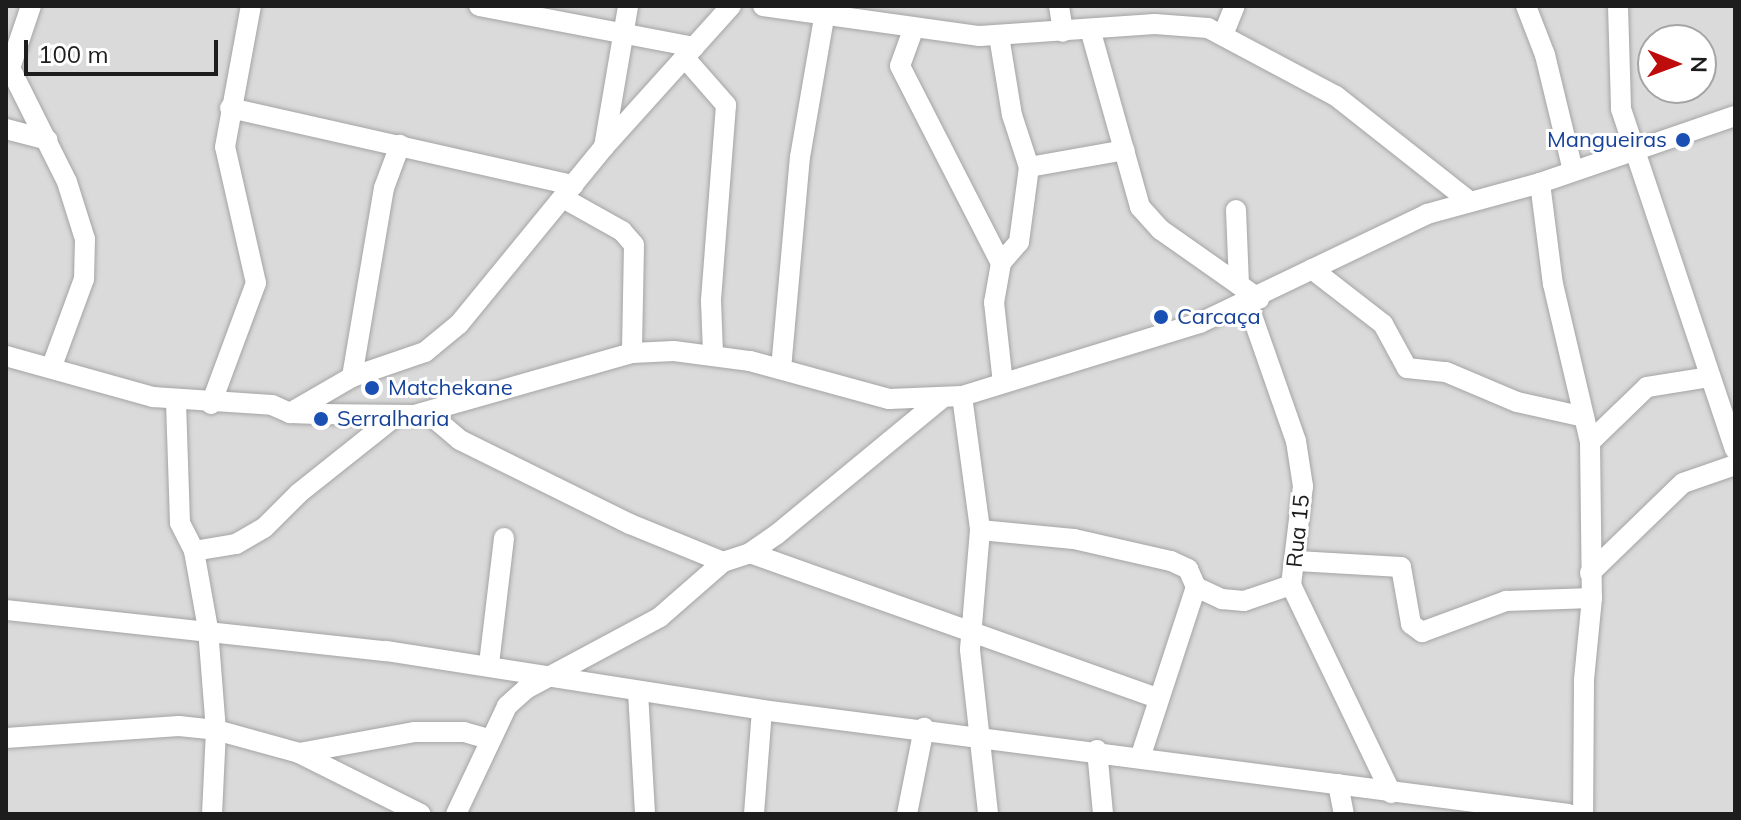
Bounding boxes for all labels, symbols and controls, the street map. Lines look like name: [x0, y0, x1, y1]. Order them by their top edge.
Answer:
scale bar: [28, 24, 222, 74]
north arrow: [1637, 24, 1717, 104]
text: 100 m: [38, 39, 109, 69]
text: N: [1685, 56, 1713, 73]
place label: Mangueiras: [1547, 127, 1667, 153]
marker: Mangueiras: [1674, 131, 1692, 149]
place label: Carcaça: [1177, 304, 1261, 330]
marker: Carcaça: [1152, 308, 1170, 326]
place label: Matchekane: [388, 375, 513, 401]
marker: Matchekane: [363, 379, 381, 397]
place label: Serralharia: [337, 406, 449, 432]
marker: Serralharia: [312, 410, 330, 428]
street label: Rua 15: [1281, 493, 1315, 569]

